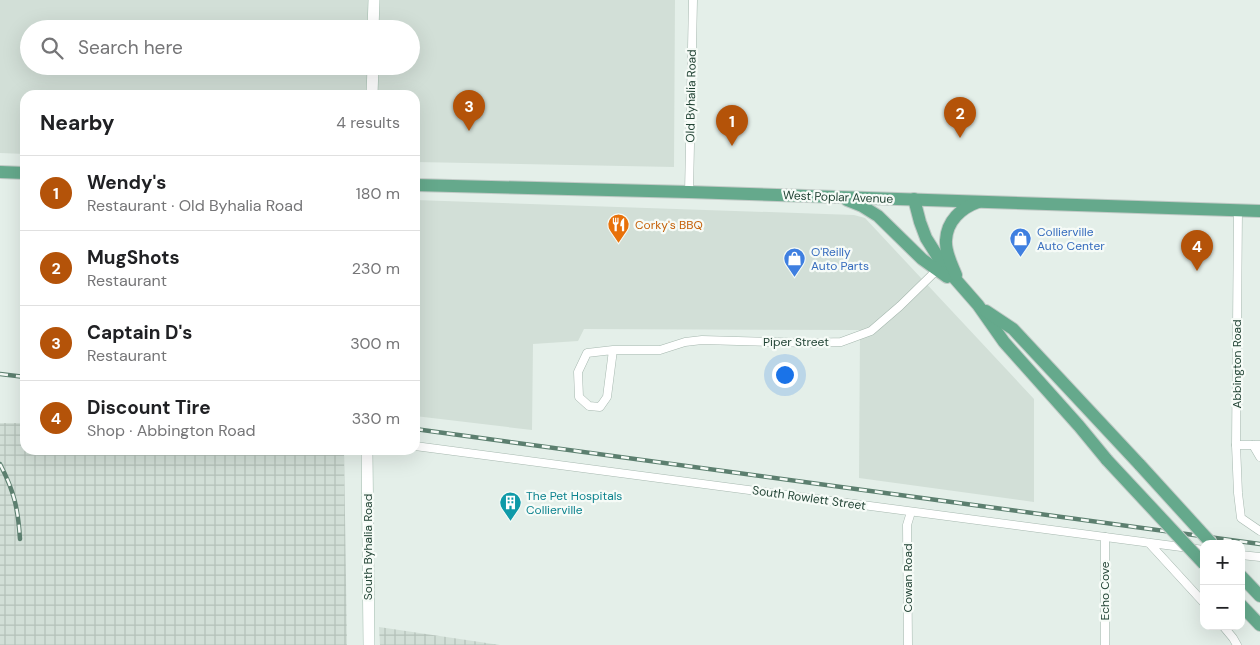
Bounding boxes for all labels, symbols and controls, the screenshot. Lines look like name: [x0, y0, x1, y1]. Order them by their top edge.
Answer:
search box: [20, 20, 420, 75]
icon: search: [38, 34, 66, 62]
text: Search here: [78, 35, 183, 60]
street label: Old Byhalia Road: [682, 49, 700, 143]
pin: 3: [453, 90, 485, 131]
pin: 2: [944, 97, 976, 138]
pin: 1: [716, 105, 748, 146]
text: Nearby: [40, 109, 114, 137]
text: 4 results: [336, 112, 400, 133]
text: Wendy's: [87, 170, 166, 195]
text: 1: [53, 183, 59, 204]
text: 180 m: [356, 183, 400, 204]
street label: West Poplar Avenue: [783, 187, 894, 207]
text: Restaurant · Old Byhalia Road: [87, 195, 303, 216]
restaurant icon: Corky's BBQ: [607, 213, 631, 244]
place label: Corky's BBQ: [635, 217, 703, 233]
place label: Collierville Auto Center: [1037, 224, 1105, 254]
shop icon: Collierville Auto Center: [1009, 227, 1033, 258]
pin: 4: [1181, 230, 1213, 271]
place label: O'Reilly Auto Parts: [811, 244, 869, 274]
text: MugShots: [87, 245, 180, 270]
shop icon: O'Reilly Auto Parts: [783, 247, 807, 278]
text: 2: [51, 258, 61, 279]
text: 230 m: [352, 258, 400, 279]
text: Restaurant: [87, 270, 167, 291]
street label: Abbington Road: [1229, 319, 1245, 409]
text: Captain D's: [87, 320, 192, 345]
text: 3: [51, 333, 61, 354]
text: 300 m: [350, 333, 400, 354]
street label: Piper Street: [763, 334, 829, 350]
text: Restaurant: [87, 345, 167, 366]
your location: [772, 362, 798, 388]
text: Discount Tire: [87, 395, 211, 420]
text: 4: [51, 408, 61, 429]
text: 330 m: [352, 408, 400, 429]
text: Shop · Abbington Road: [87, 420, 256, 441]
street label: South Rowlett Street: [751, 482, 867, 514]
place label: The Pet Hospitals Collierville: [526, 488, 622, 518]
building icon: The Pet Hospitals Collierville: [498, 491, 522, 522]
street label: South Byhalia Road: [360, 494, 376, 600]
map controls: [1200, 540, 1245, 630]
button: +: [1200, 540, 1245, 585]
street label: Cowan Road: [900, 544, 916, 612]
street label: Echo Cove: [1097, 561, 1113, 621]
button: −: [1200, 585, 1245, 630]

